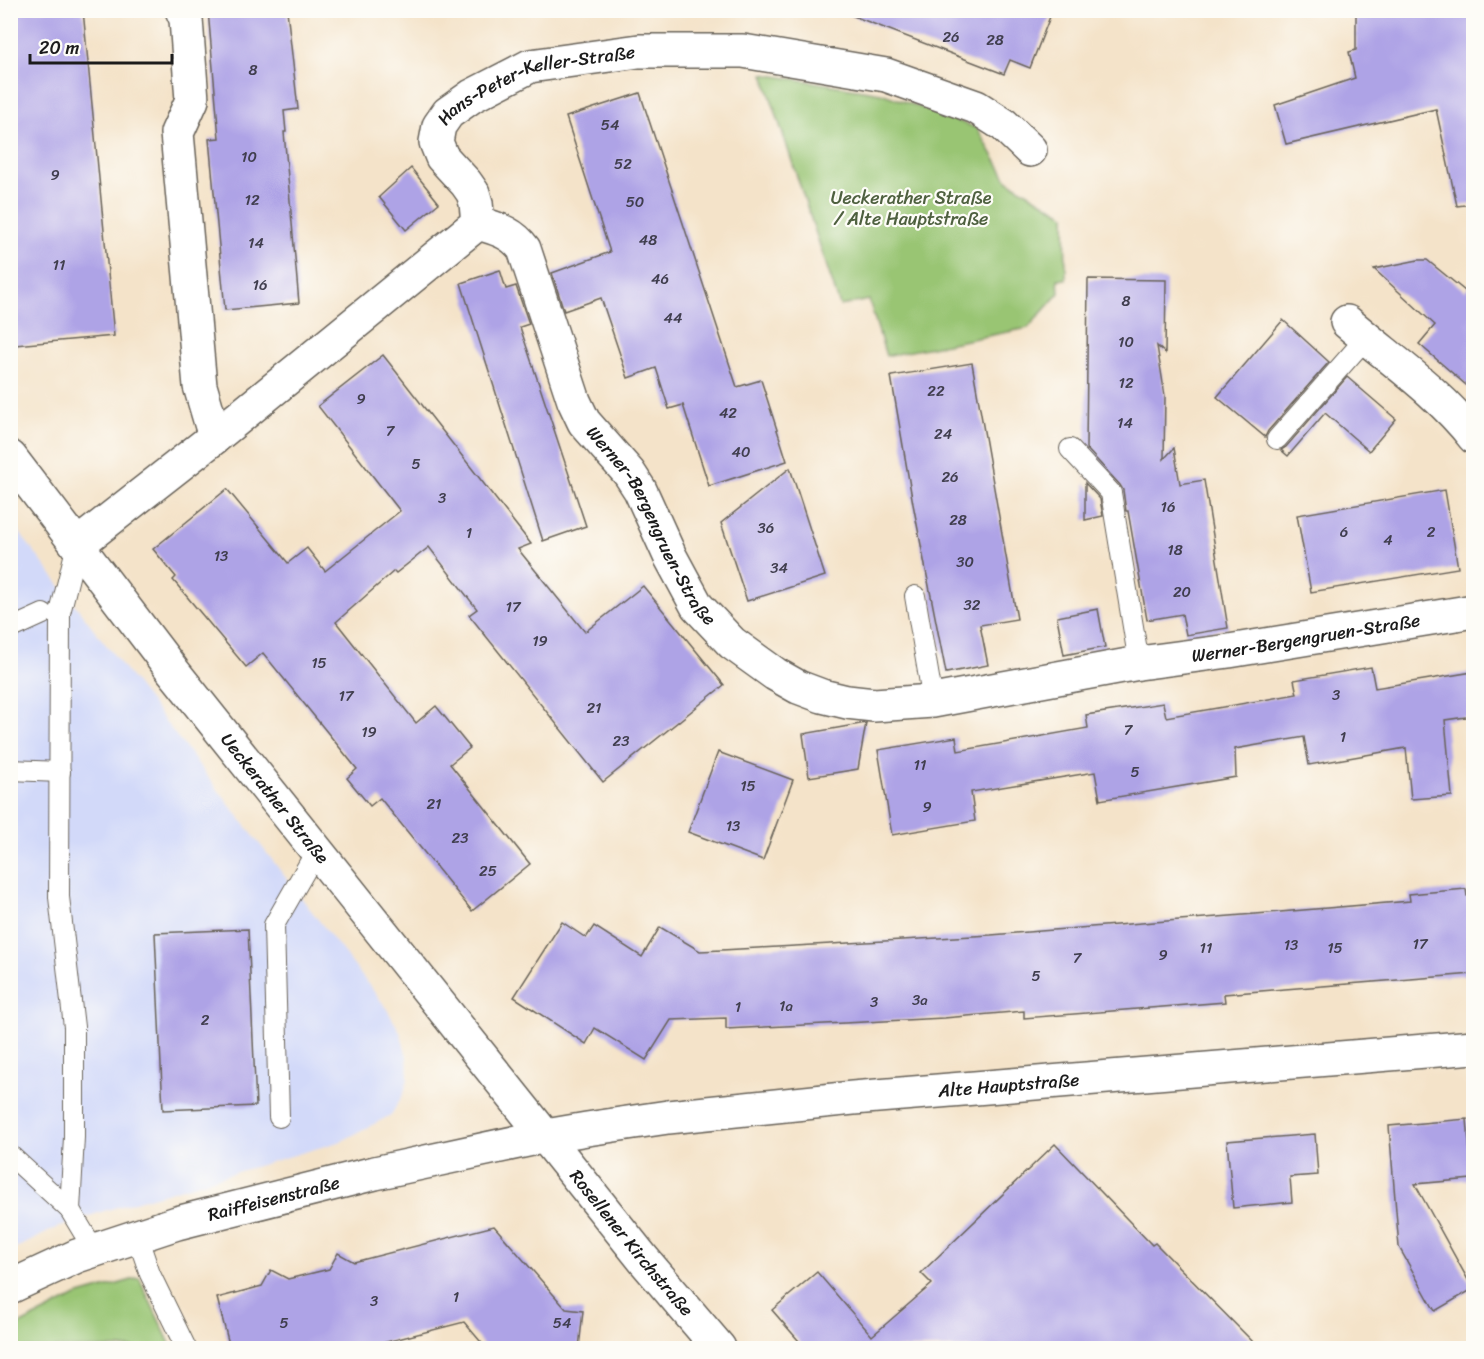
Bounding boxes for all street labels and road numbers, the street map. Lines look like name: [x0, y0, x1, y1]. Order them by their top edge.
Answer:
street label: Hans-Peter-Keller-Straße: [428, 36, 637, 132]
street label: Werner-Bergengruen-Straße: [578, 418, 724, 633]
street label: Werner-Bergengruen-Straße: [1189, 604, 1422, 672]
street label: Ueckerather Straße: [212, 726, 338, 871]
street label: Alte Hauptstraße: [936, 1063, 1080, 1107]
street label: Rosellener Kirchstraße: [561, 1162, 702, 1324]
street label: Raiffeisenstraße: [204, 1166, 343, 1231]

